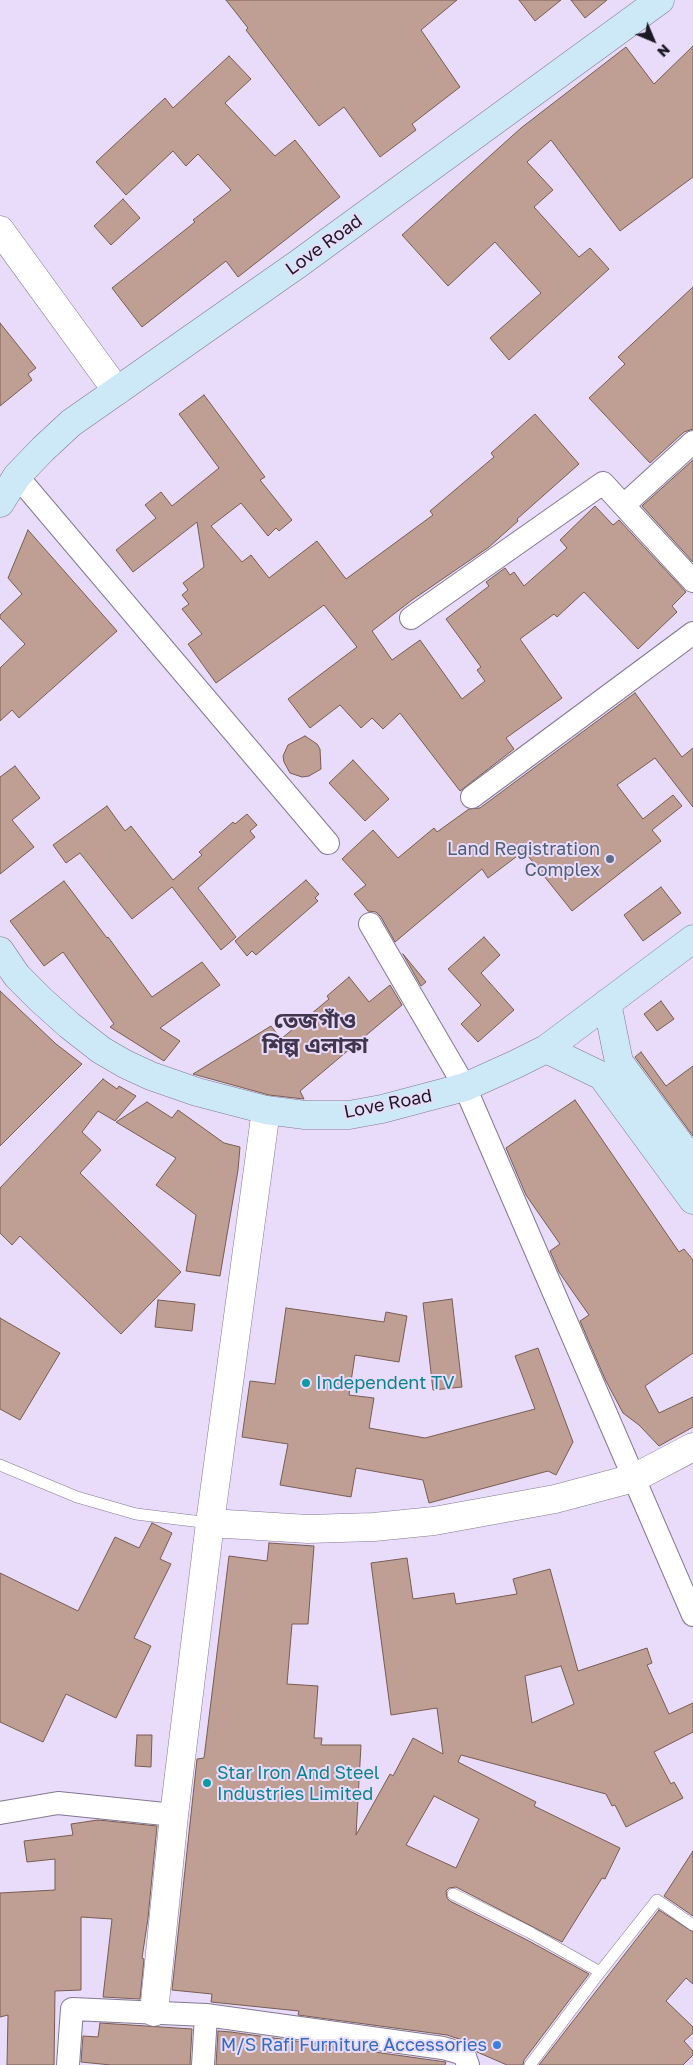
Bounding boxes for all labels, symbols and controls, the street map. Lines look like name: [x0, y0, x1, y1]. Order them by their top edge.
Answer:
north arrow: [628, 15, 678, 65]
text: N: [654, 41, 674, 61]
street label: Love Road: [282, 210, 366, 280]
place label: Land Registration Complex: [447, 838, 600, 881]
marker: Land Registration Complex: [604, 853, 616, 865]
district label: তেজগাঁও শিল্প এলাকা: [262, 1008, 368, 1060]
street label: Love Road: [342, 1085, 434, 1123]
place label: Independent TV: [316, 1372, 455, 1394]
marker: Independent TV: [300, 1377, 312, 1389]
place label: Star Iron And Steel Industries Limited: [217, 1762, 380, 1805]
marker: Star Iron And Steel Industries Limited: [201, 1777, 213, 1789]
place label: M/S Rafi Furniture Accessories: [221, 2034, 487, 2056]
marker: M/S Rafi Furniture Accessories: [491, 2039, 503, 2051]

